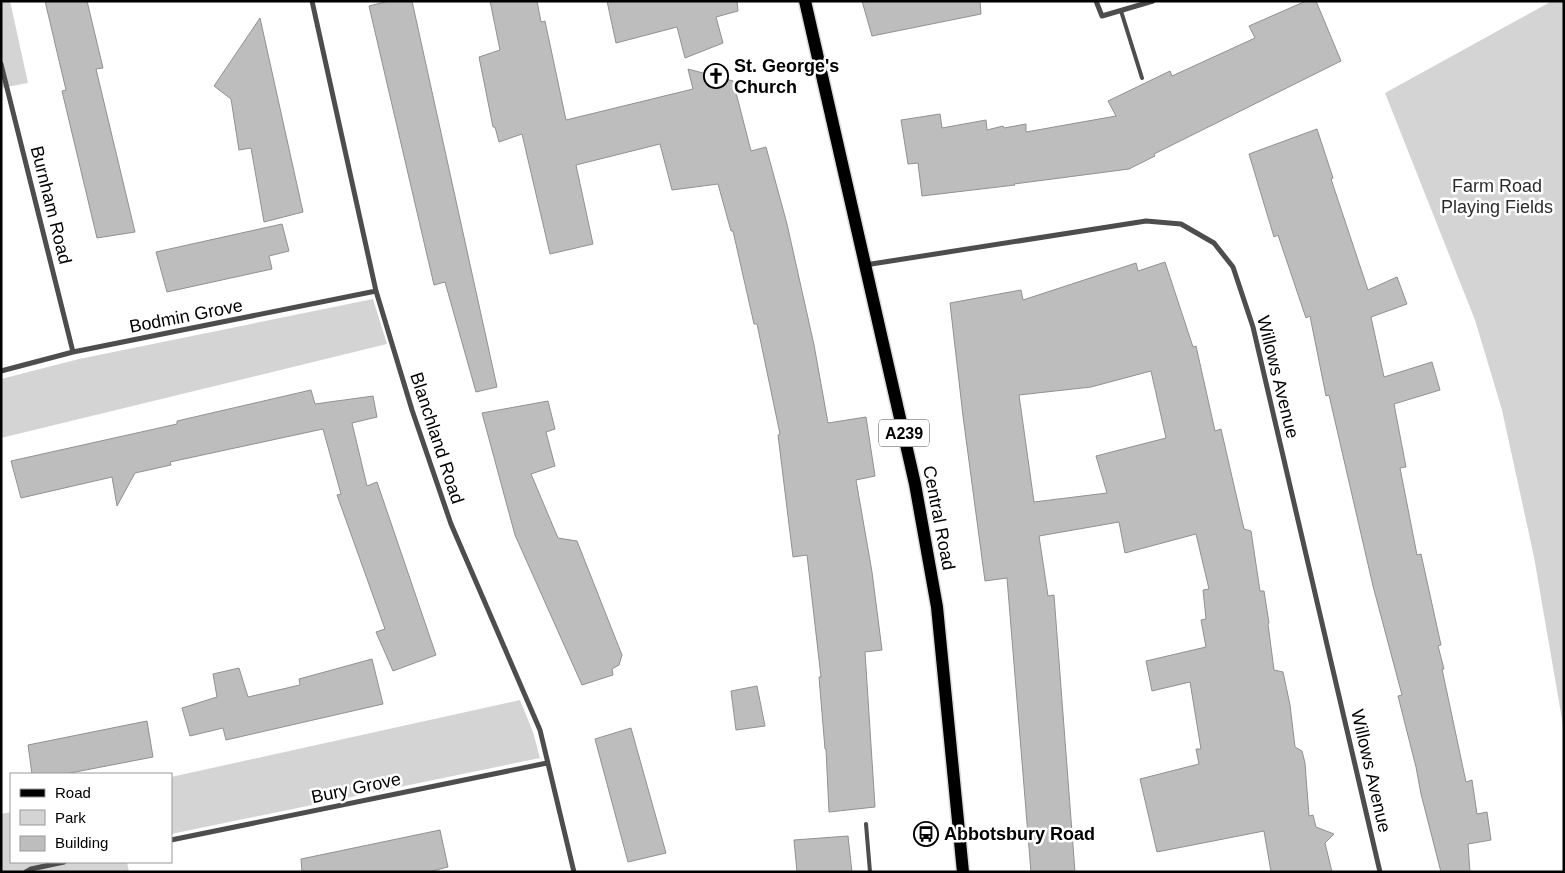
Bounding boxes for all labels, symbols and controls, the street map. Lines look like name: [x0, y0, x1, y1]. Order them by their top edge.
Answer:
place label: St. George's Church: [734, 56, 839, 97]
church icon: St. George's Church: [703, 63, 729, 89]
street label: Burnham Road: [27, 144, 75, 266]
park label: Farm Road Playing Fields: [1441, 176, 1553, 217]
street label: Bodmin Grove: [128, 295, 244, 337]
street label: Willows Avenue: [1253, 314, 1303, 440]
street label: Blanchland Road: [406, 370, 468, 506]
road number: A239: [879, 419, 929, 446]
street label: Central Road: [919, 464, 959, 572]
street label: Willows Avenue: [1347, 707, 1395, 835]
street label: Bury Grove: [309, 769, 403, 807]
legend: [10, 773, 172, 863]
text: Road: [55, 784, 91, 801]
text: Park: [55, 809, 86, 826]
bus stop icon: Abbotsbury Road: [913, 821, 939, 847]
place label: Abbotsbury Road: [944, 824, 1095, 844]
text: Building: [55, 834, 108, 851]

